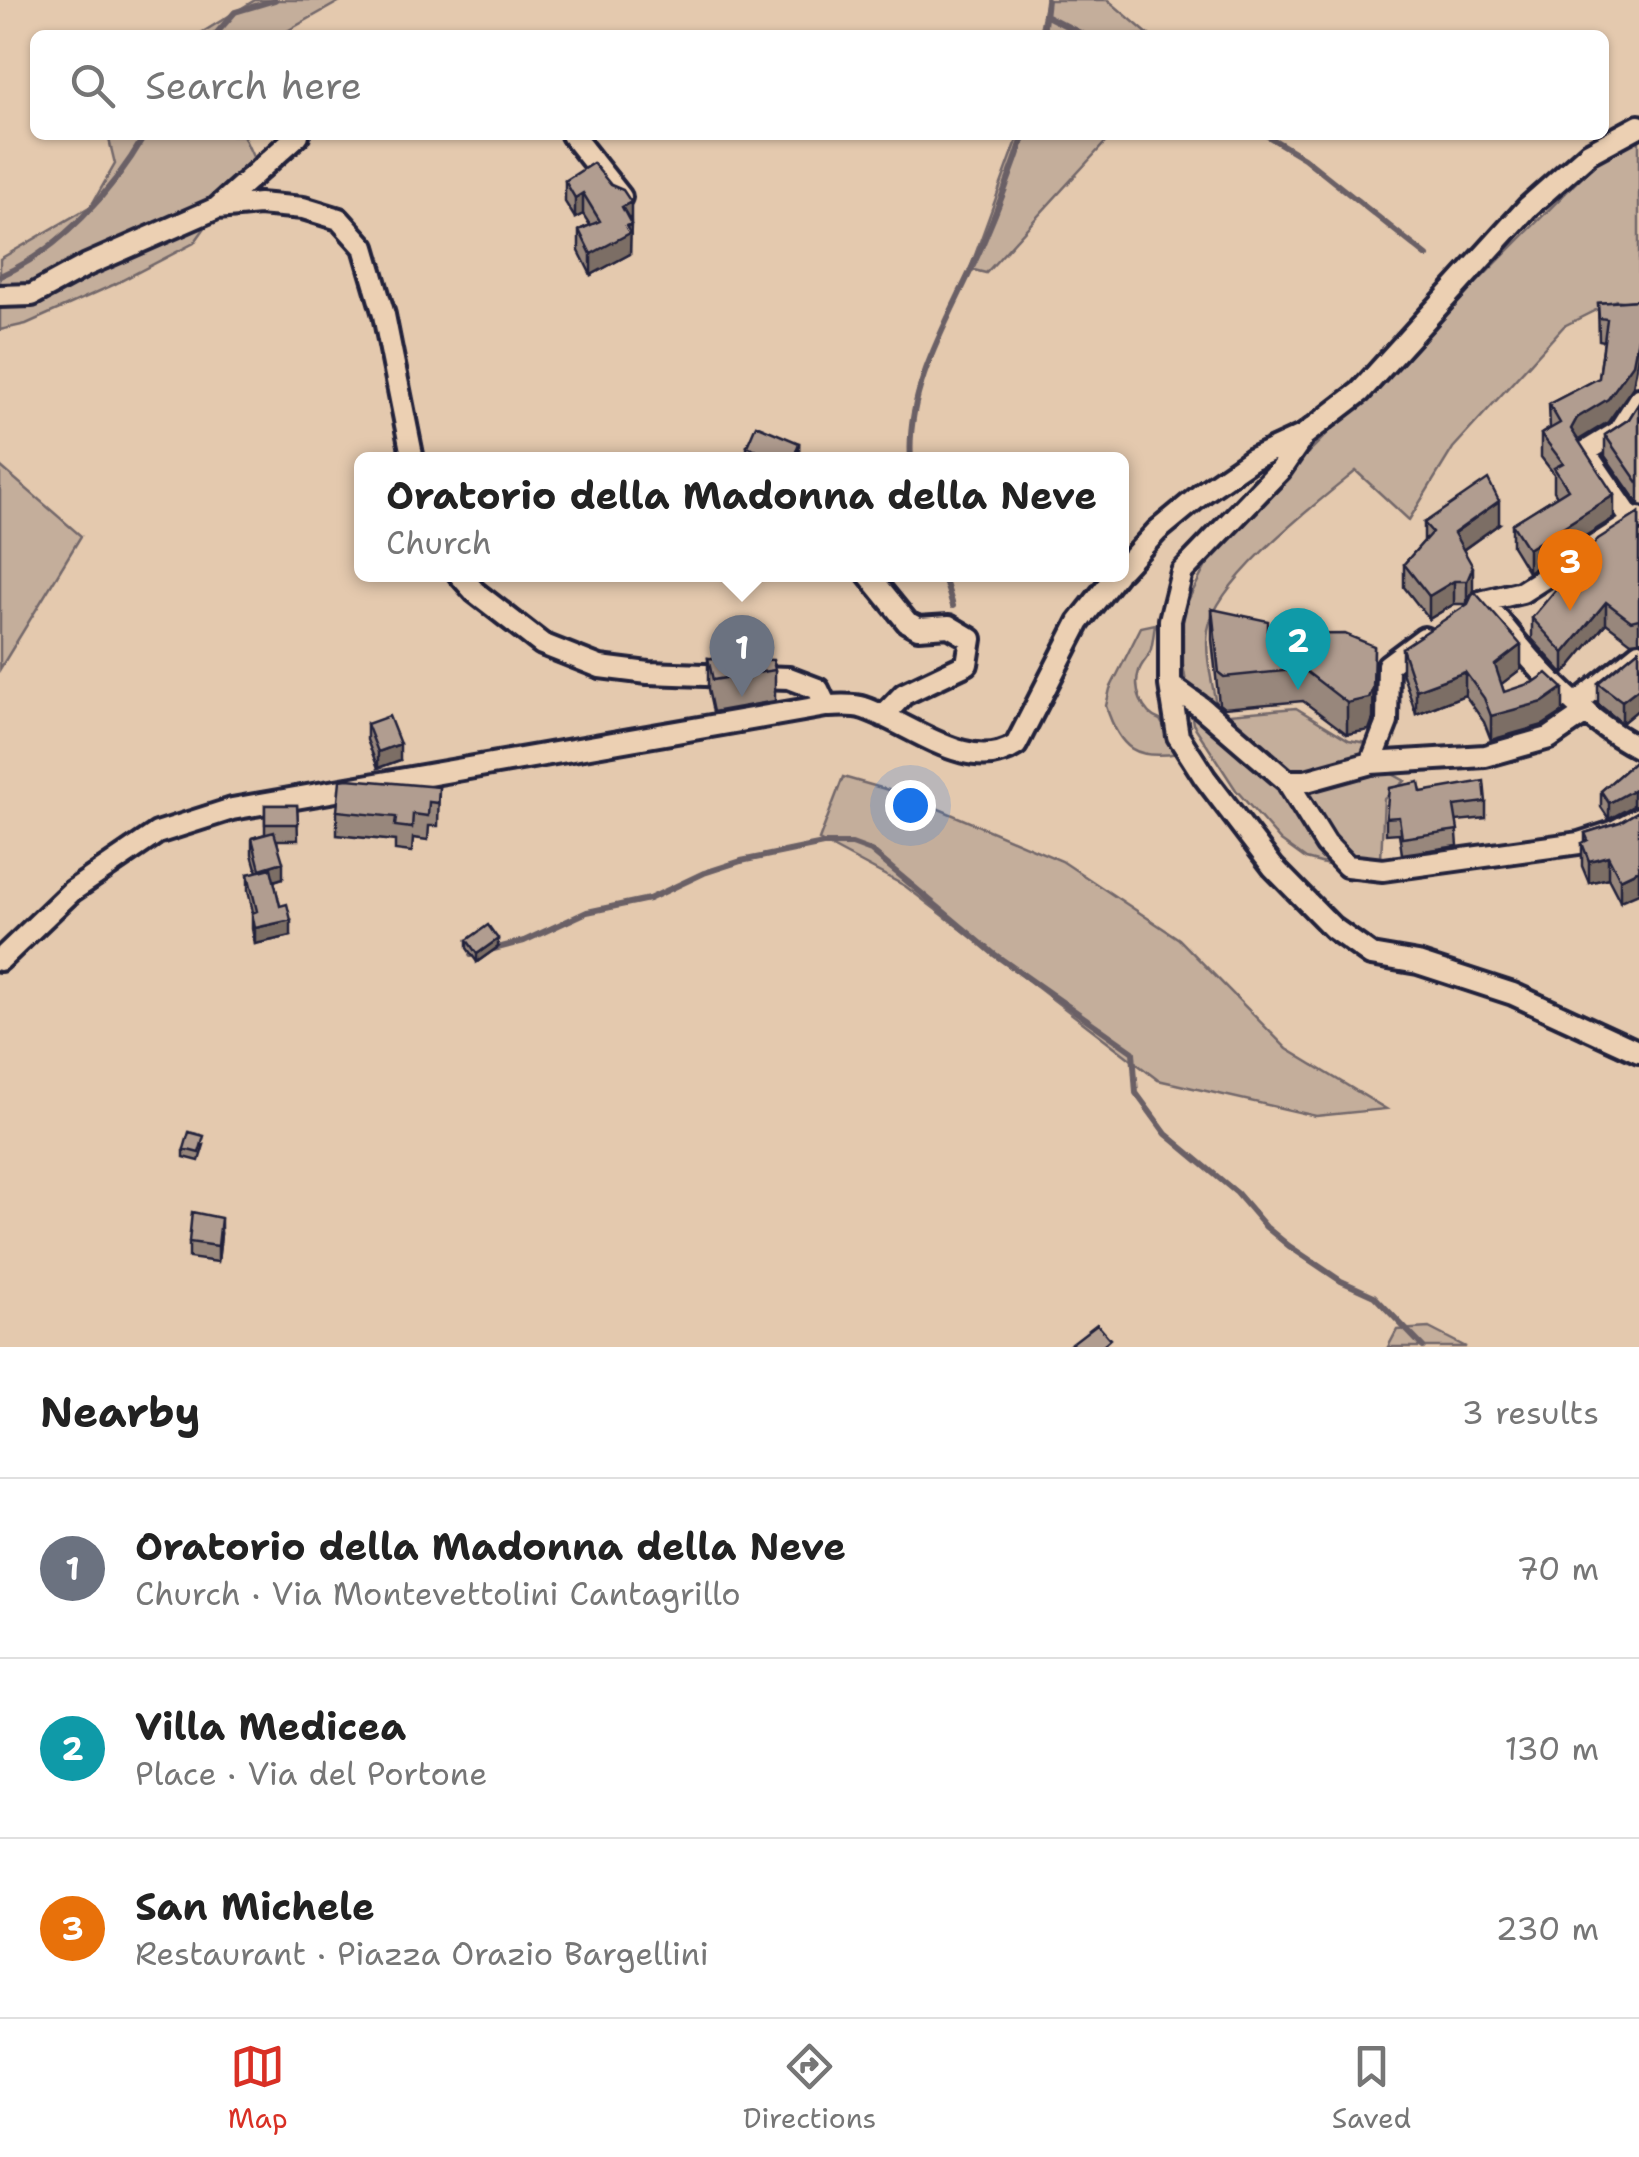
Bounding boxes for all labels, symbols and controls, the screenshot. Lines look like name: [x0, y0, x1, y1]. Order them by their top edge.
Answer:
search box: [30, 30, 1609, 140]
icon: search: [65, 58, 120, 113]
text: Search here: [145, 60, 362, 111]
popup: [354, 452, 1129, 582]
text: Oratorio della Madonna della Neve: [386, 470, 1097, 521]
text: Church: [386, 521, 492, 564]
pin: 3: [1538, 528, 1602, 611]
pin: 2: [1266, 608, 1330, 690]
pin: 1: [710, 614, 774, 697]
your location: [885, 780, 936, 831]
text: Nearby: [40, 1384, 200, 1440]
text: 3 results: [1462, 1391, 1599, 1434]
text: Oratorio della Madonna della Neve: [135, 1521, 846, 1572]
text: 1: [65, 1547, 80, 1590]
text: 70 m: [1516, 1547, 1599, 1590]
text: Church · Via Montevettolini Cantagrillo: [135, 1572, 741, 1615]
text: Villa Medicea: [135, 1701, 406, 1752]
text: 2: [61, 1727, 84, 1770]
text: 130 m: [1504, 1727, 1599, 1770]
text: Place · Via del Portone: [135, 1752, 487, 1795]
text: San Michele: [135, 1881, 375, 1932]
text: 3: [61, 1907, 84, 1950]
text: 230 m: [1496, 1907, 1599, 1950]
text: Restaurant · Piazza Orazio Bargellini: [135, 1932, 709, 1975]
tab: Map: [228, 2039, 288, 2137]
tab: Directions: [743, 2039, 876, 2137]
tab: Saved: [1332, 2039, 1411, 2137]

